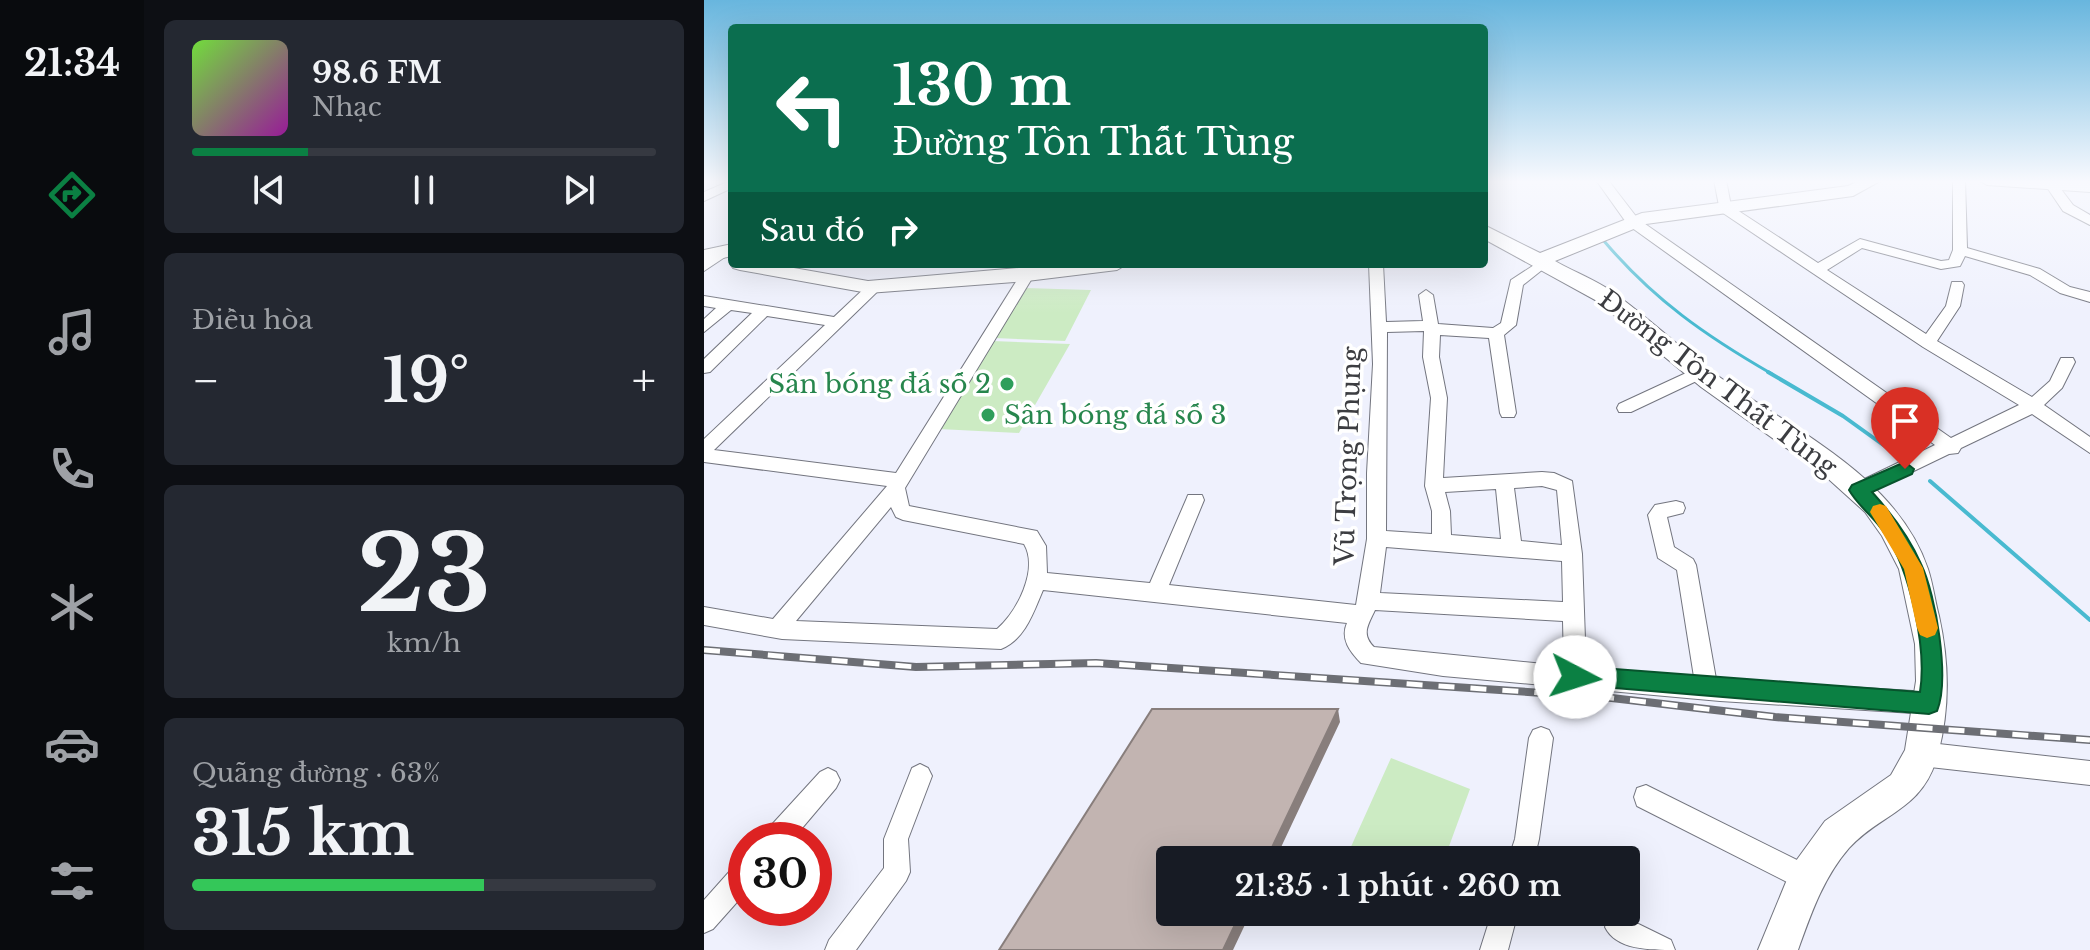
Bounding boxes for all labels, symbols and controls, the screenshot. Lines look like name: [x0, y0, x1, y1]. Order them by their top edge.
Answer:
text: 21:34: [24, 41, 120, 86]
text: 130 m: [892, 51, 1071, 120]
text: 98.6 FM: [312, 54, 442, 91]
icon: left: [760, 56, 864, 160]
text: Nhạc: [312, 91, 382, 123]
text: Đường Tôn Thất Tùng: [892, 120, 1294, 165]
icon: directions: [44, 167, 100, 223]
icon: previous: [247, 168, 291, 212]
icon: pause: [402, 168, 446, 212]
icon: next: [557, 168, 601, 212]
icon: right: [881, 208, 925, 252]
text: Sau đó: [760, 212, 865, 249]
street label: Đường Tôn Thất Tùng: [1593, 283, 1844, 483]
icon: music: [44, 304, 100, 360]
text: Điều hòa: [192, 304, 313, 336]
text: 19°: [383, 344, 469, 418]
street label: Vũ Trọng Phụng: [1328, 346, 1368, 567]
text: −: [192, 353, 220, 408]
text: +: [632, 353, 656, 408]
place label: Sân bóng đá số 2: [768, 368, 991, 400]
marker: Sân bóng đá số 2: [998, 375, 1016, 393]
pin: [1871, 387, 1939, 469]
place label: Sân bóng đá số 3: [1004, 399, 1227, 431]
icon: arrive: [1883, 399, 1927, 443]
marker: Sân bóng đá số 3: [979, 406, 997, 424]
icon: phone: [44, 441, 100, 497]
text: 23: [357, 510, 491, 639]
icon: climate: [44, 579, 100, 635]
text: km/h: [387, 627, 461, 659]
position arrow: [1533, 635, 1617, 719]
icon: car: [44, 716, 100, 772]
text: Quãng đường · 63%: [192, 757, 440, 789]
text: 315 km: [192, 797, 414, 871]
speed limit sign: 30: [728, 822, 832, 926]
icon: filters: [44, 853, 100, 909]
text: 21:35 · 1 phút · 260 m: [1235, 867, 1561, 904]

